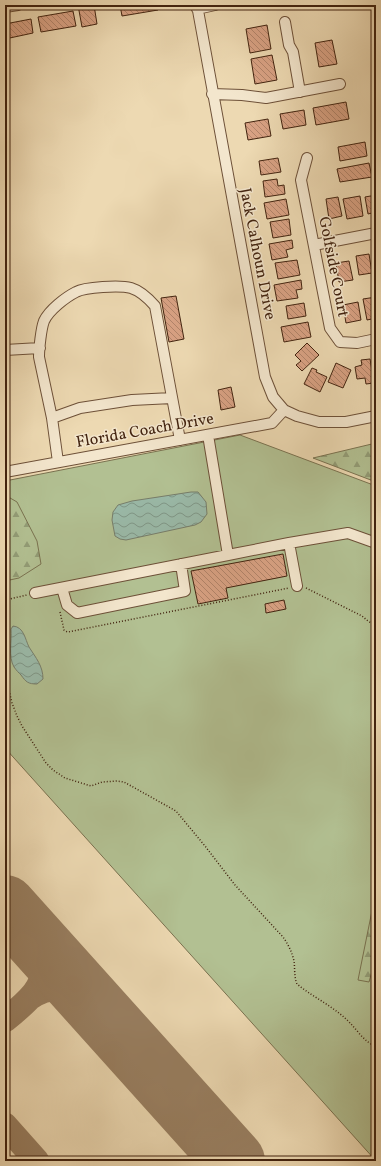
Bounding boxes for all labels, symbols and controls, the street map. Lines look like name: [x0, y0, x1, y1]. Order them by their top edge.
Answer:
street label: Jack Calhoun Drive: [233, 186, 281, 322]
street label: Golfside Court: [312, 215, 354, 320]
street label: Florida Coach Drive: [74, 408, 216, 454]

